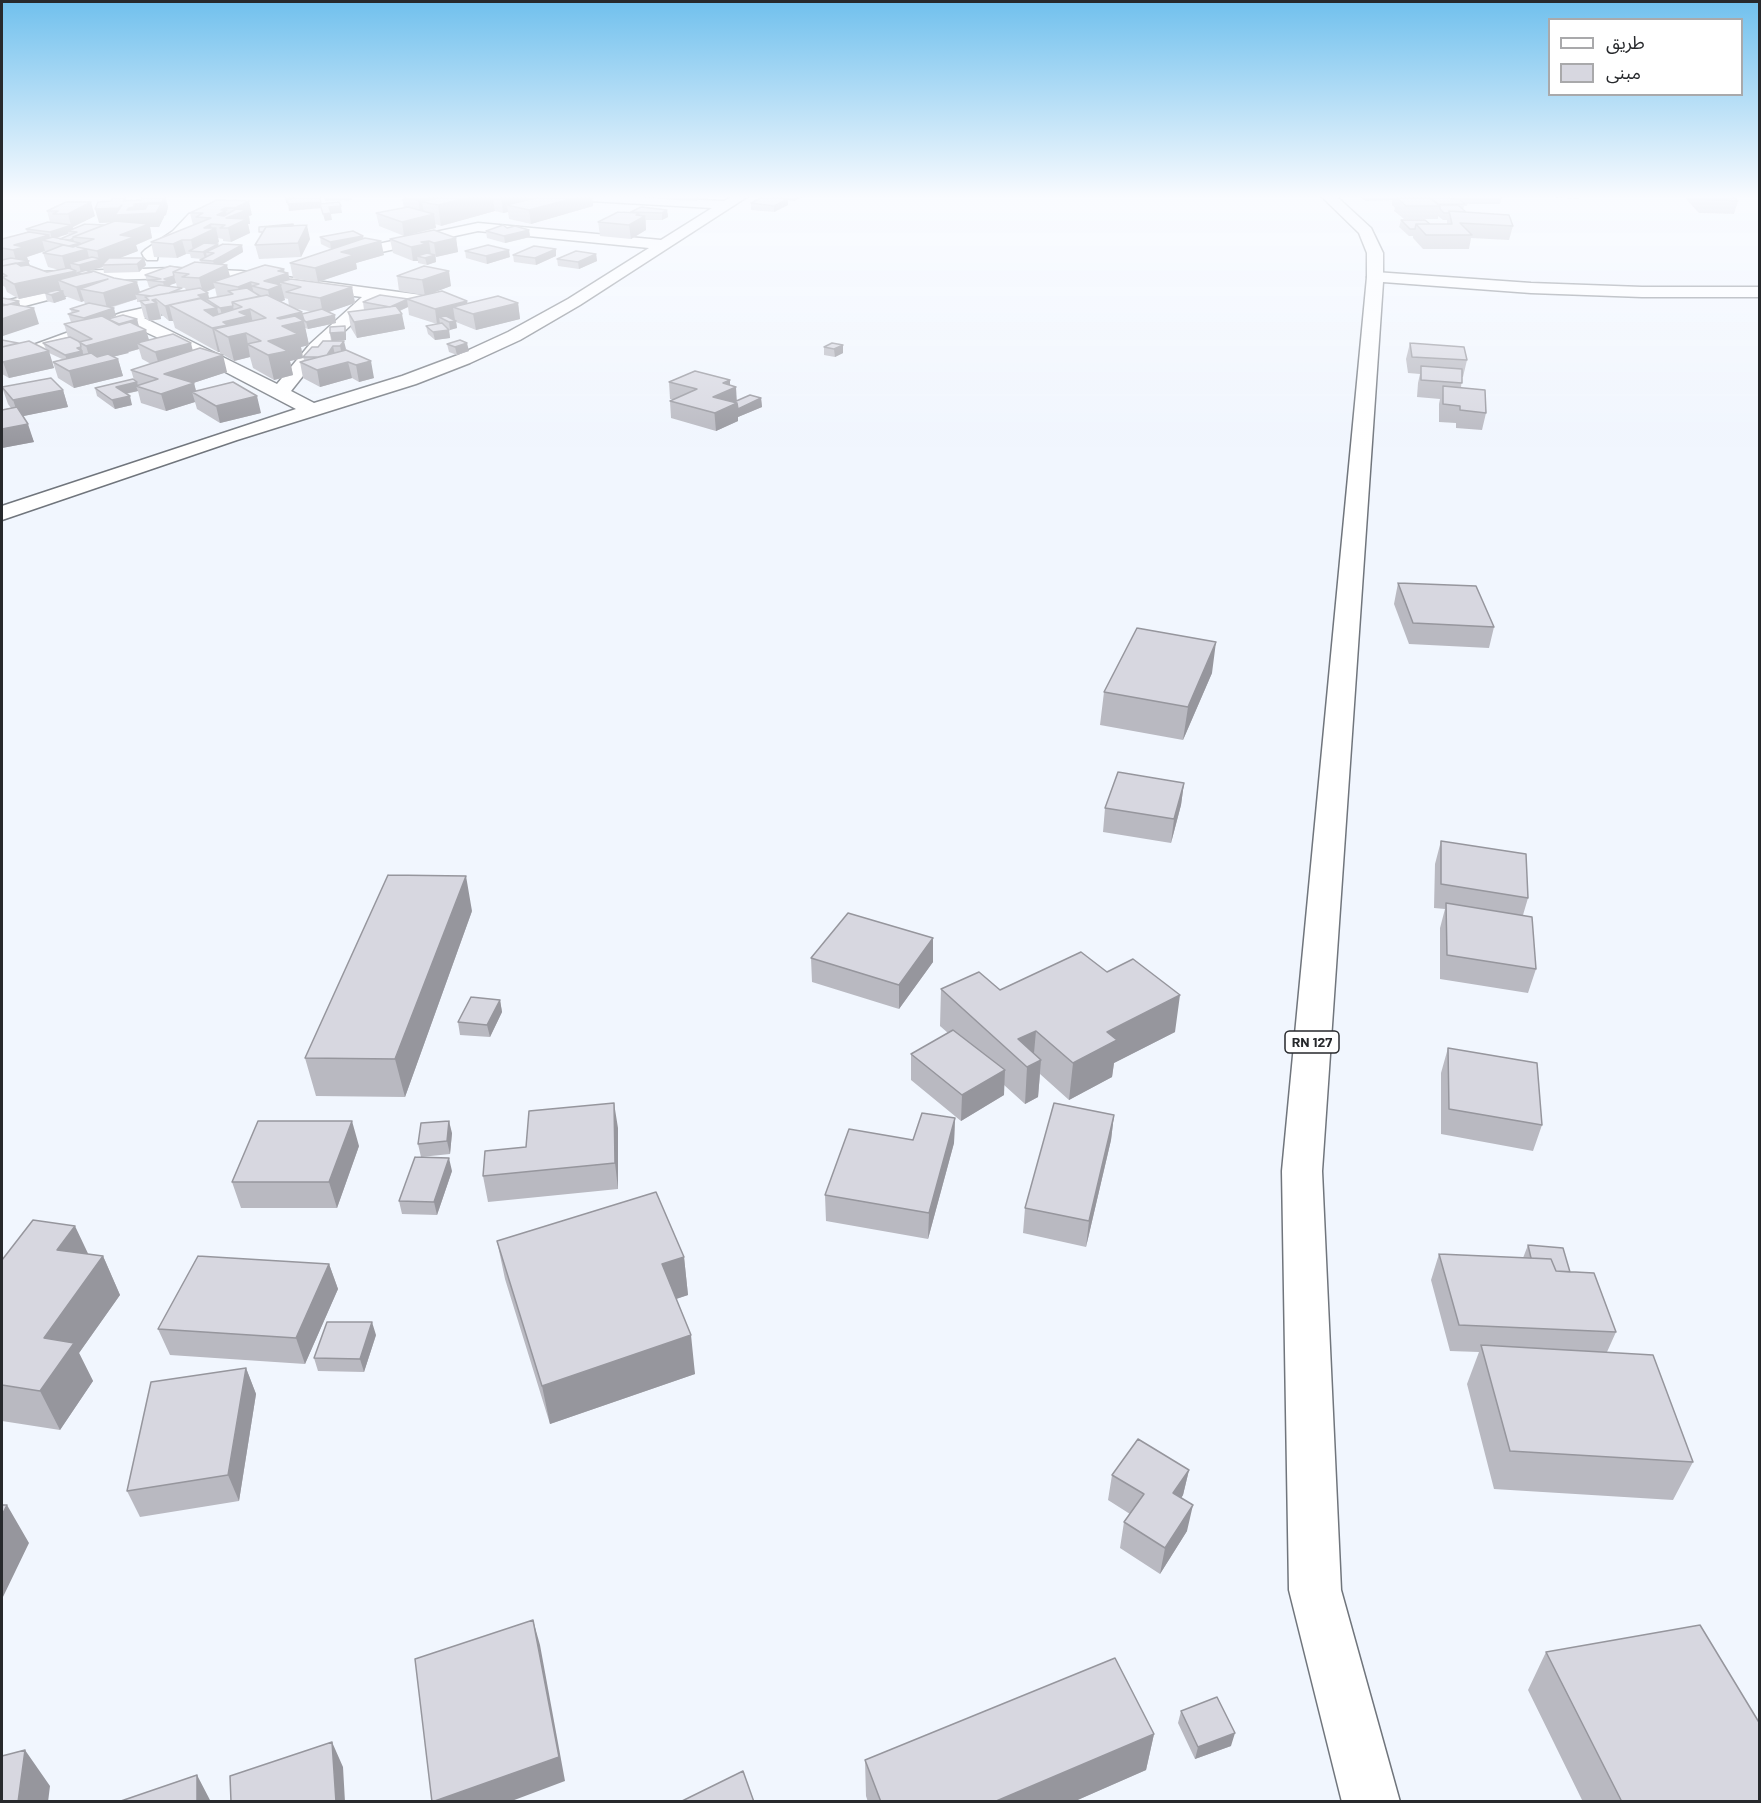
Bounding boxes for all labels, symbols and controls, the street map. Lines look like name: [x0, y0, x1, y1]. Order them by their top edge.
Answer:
legend: [1548, 18, 1743, 96]
text: طريق: [1606, 31, 1645, 53]
text: مبنى: [1606, 61, 1641, 83]
road number: RN 127: [1285, 1031, 1339, 1053]

